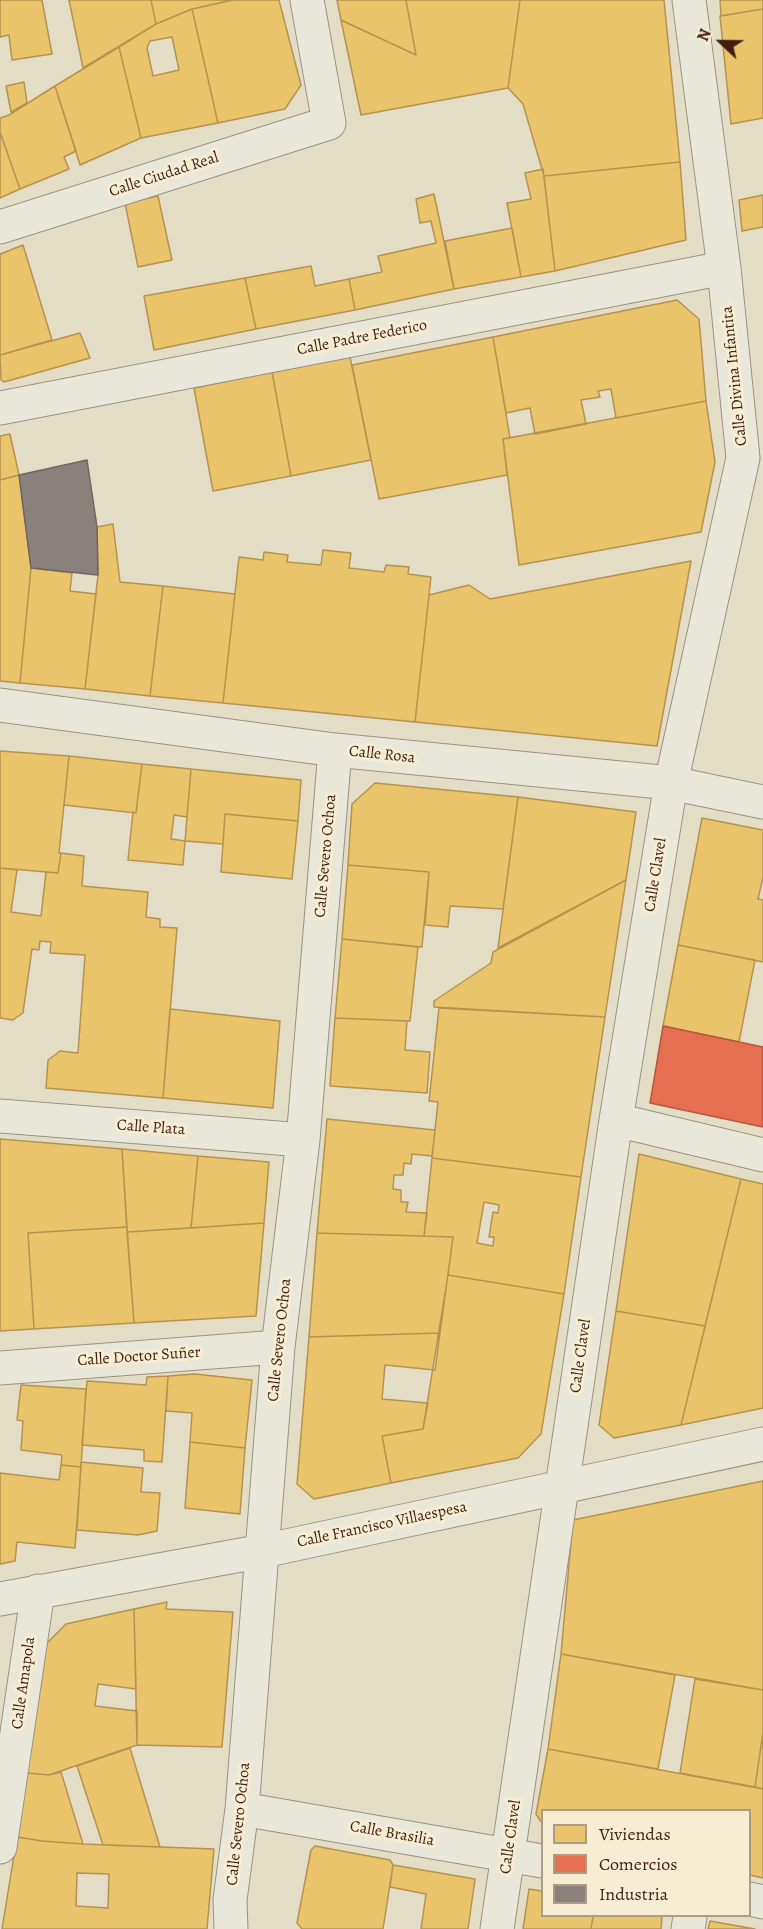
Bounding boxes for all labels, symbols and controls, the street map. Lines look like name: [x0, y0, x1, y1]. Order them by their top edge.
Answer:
north arrow: [691, 12, 751, 72]
text: N: [692, 26, 717, 45]
street label: Calle Ciudad Real: [107, 148, 221, 202]
street label: Calle Divina Infantita: [718, 305, 752, 447]
street label: Calle Padre Federico: [295, 316, 429, 360]
street label: Calle Rosa: [348, 742, 416, 768]
street label: Calle Severo Ochoa: [311, 793, 341, 919]
street label: Calle Clavel: [641, 837, 671, 913]
street label: Calle Plata: [116, 1116, 186, 1140]
street label: Calle Severo Ochoa: [264, 1277, 296, 1403]
street label: Calle Clavel: [566, 1318, 596, 1394]
street label: Calle Doctor Suñer: [77, 1343, 201, 1371]
street label: Calle Francisco Villaespesa: [295, 1498, 469, 1552]
street label: Calle Amapola: [8, 1636, 40, 1730]
street label: Calle Severo Ochoa: [223, 1761, 255, 1887]
street label: Calle Clavel: [496, 1799, 526, 1875]
legend: [541, 1809, 751, 1917]
street label: Calle Brasilia: [348, 1817, 436, 1851]
text: Viviendas: [599, 1822, 671, 1846]
text: Comercios: [599, 1852, 678, 1876]
text: Industria: [599, 1882, 668, 1906]

